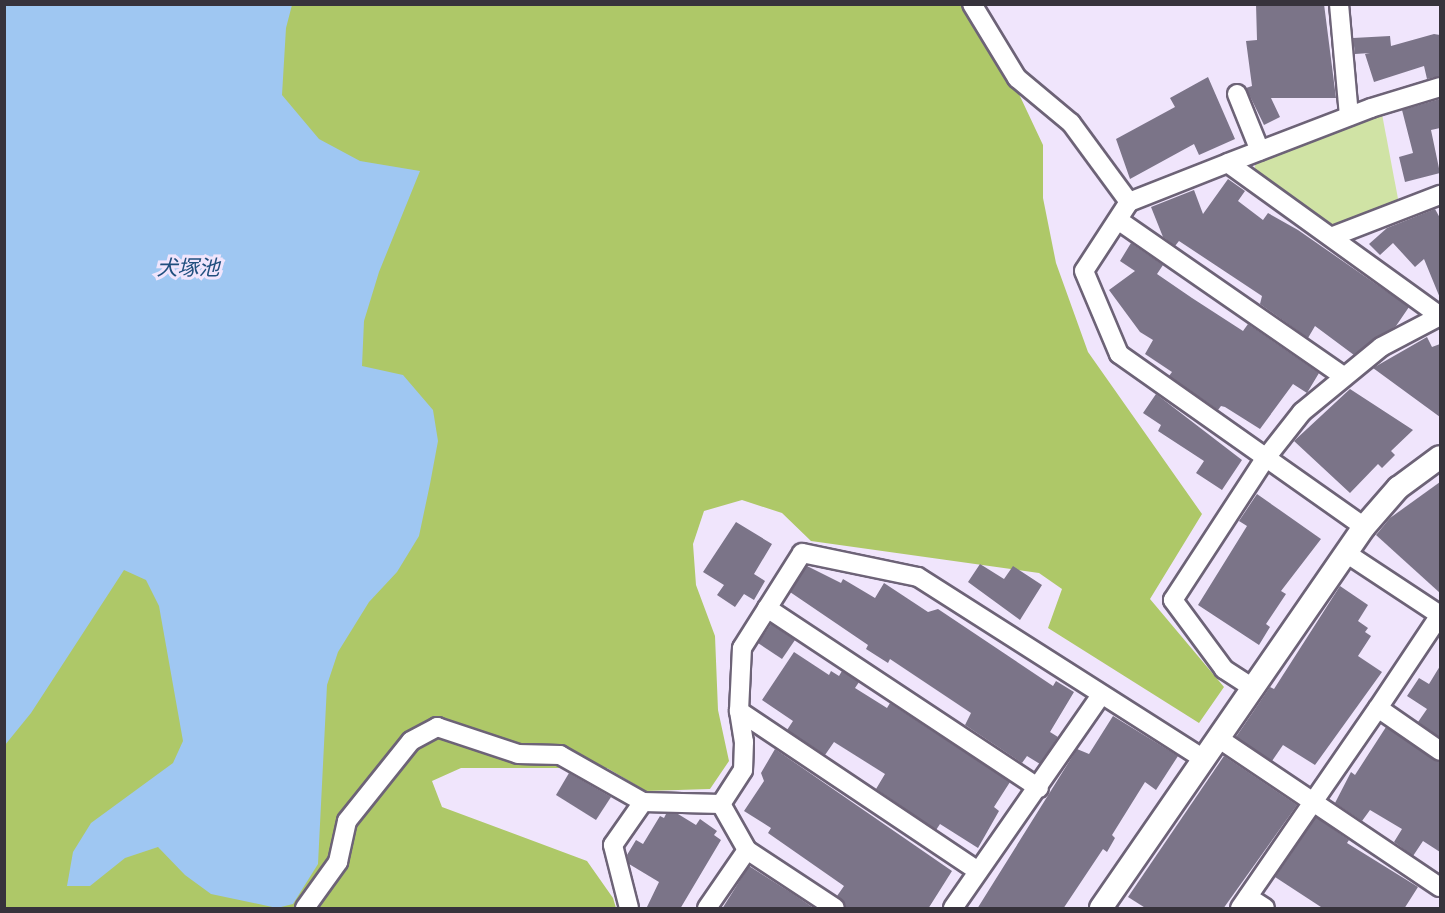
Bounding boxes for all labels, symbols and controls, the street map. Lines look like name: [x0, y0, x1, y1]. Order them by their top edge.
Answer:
water label: 犬塚池: [157, 255, 219, 281]

